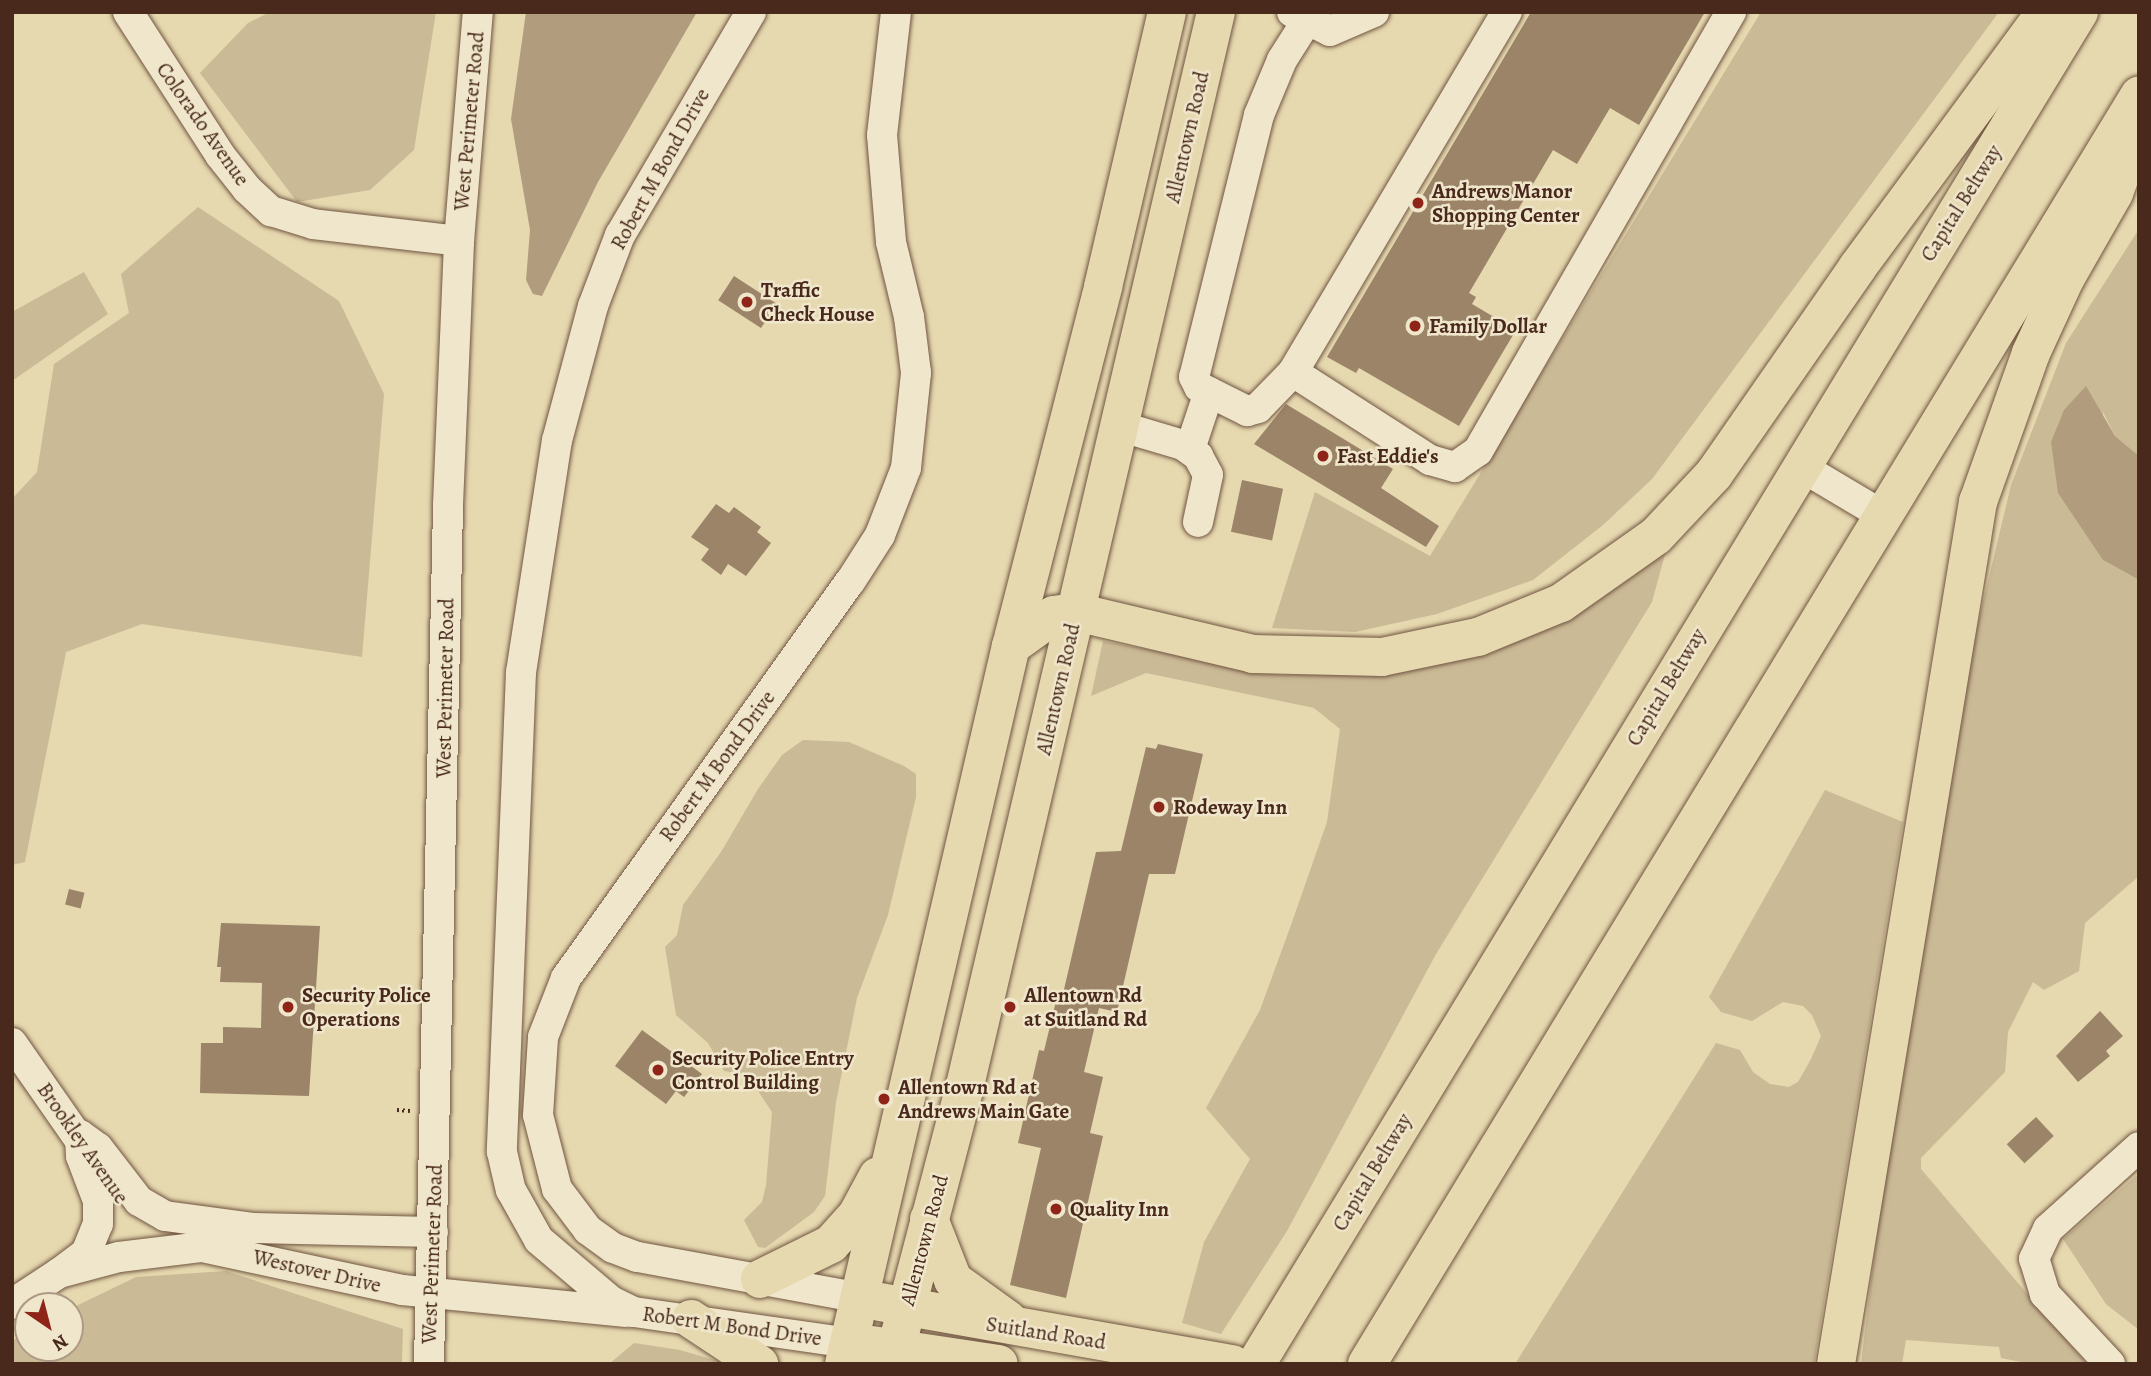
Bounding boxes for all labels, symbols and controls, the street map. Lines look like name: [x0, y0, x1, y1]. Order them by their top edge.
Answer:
street label: West Perimeter Road: [449, 30, 489, 212]
street label: Colorado Avenue: [151, 57, 255, 191]
street label: Allentown Road: [1160, 69, 1214, 205]
street label: Robert M Bond Drive: [605, 84, 715, 254]
street label: Capital Beltway: [1915, 140, 2007, 266]
place label: Andrews Manor Shopping Center: [1432, 178, 1580, 228]
marker: Andrews Manor Shopping Center: [1410, 195, 1426, 211]
place label: Traffic Check House: [761, 277, 874, 327]
marker: Traffic Check House: [739, 294, 755, 310]
place label: Family Dollar: [1429, 313, 1547, 339]
marker: Family Dollar: [1407, 318, 1423, 334]
place label: Fast Eddie's: [1337, 443, 1439, 469]
marker: Fast Eddie's: [1315, 448, 1331, 464]
street label: West Perimeter Road: [431, 598, 459, 778]
street label: Allentown Road: [1031, 621, 1085, 757]
street label: Capital Beltway: [1621, 624, 1711, 750]
street label: Robert M Bond Drive: [654, 686, 780, 846]
place label: Rodeway Inn: [1173, 794, 1287, 820]
marker: Rodeway Inn: [1151, 799, 1167, 815]
place label: Security Police Operations: [302, 982, 431, 1032]
place label: Allentown Rd at Suitland Rd: [1024, 982, 1147, 1032]
marker: Security Police Operations: [280, 999, 296, 1015]
marker: Allentown Rd at Suitland Rd: [1002, 999, 1018, 1015]
place label: Security Police Entry Control Building: [672, 1045, 854, 1095]
marker: Security Police Entry Control Building: [650, 1062, 666, 1078]
place label: Allentown Rd at Andrews Main Gate: [898, 1074, 1069, 1124]
street label: Brookley Avenue: [32, 1078, 134, 1208]
marker: Allentown Rd at Andrews Main Gate: [876, 1091, 892, 1107]
street label: Capital Beltway: [1327, 1109, 1417, 1235]
street label: West Perimeter Road: [416, 1164, 448, 1344]
street label: Allentown Road: [894, 1172, 954, 1308]
place label: Quality Inn: [1070, 1196, 1169, 1222]
marker: Quality Inn: [1048, 1201, 1064, 1217]
street label: Westover Drive: [251, 1244, 383, 1298]
north arrow: [14, 1292, 84, 1362]
street label: Robert M Bond Drive: [641, 1301, 823, 1351]
street label: Suitland Road: [984, 1311, 1108, 1355]
text: N: [47, 1328, 73, 1357]

